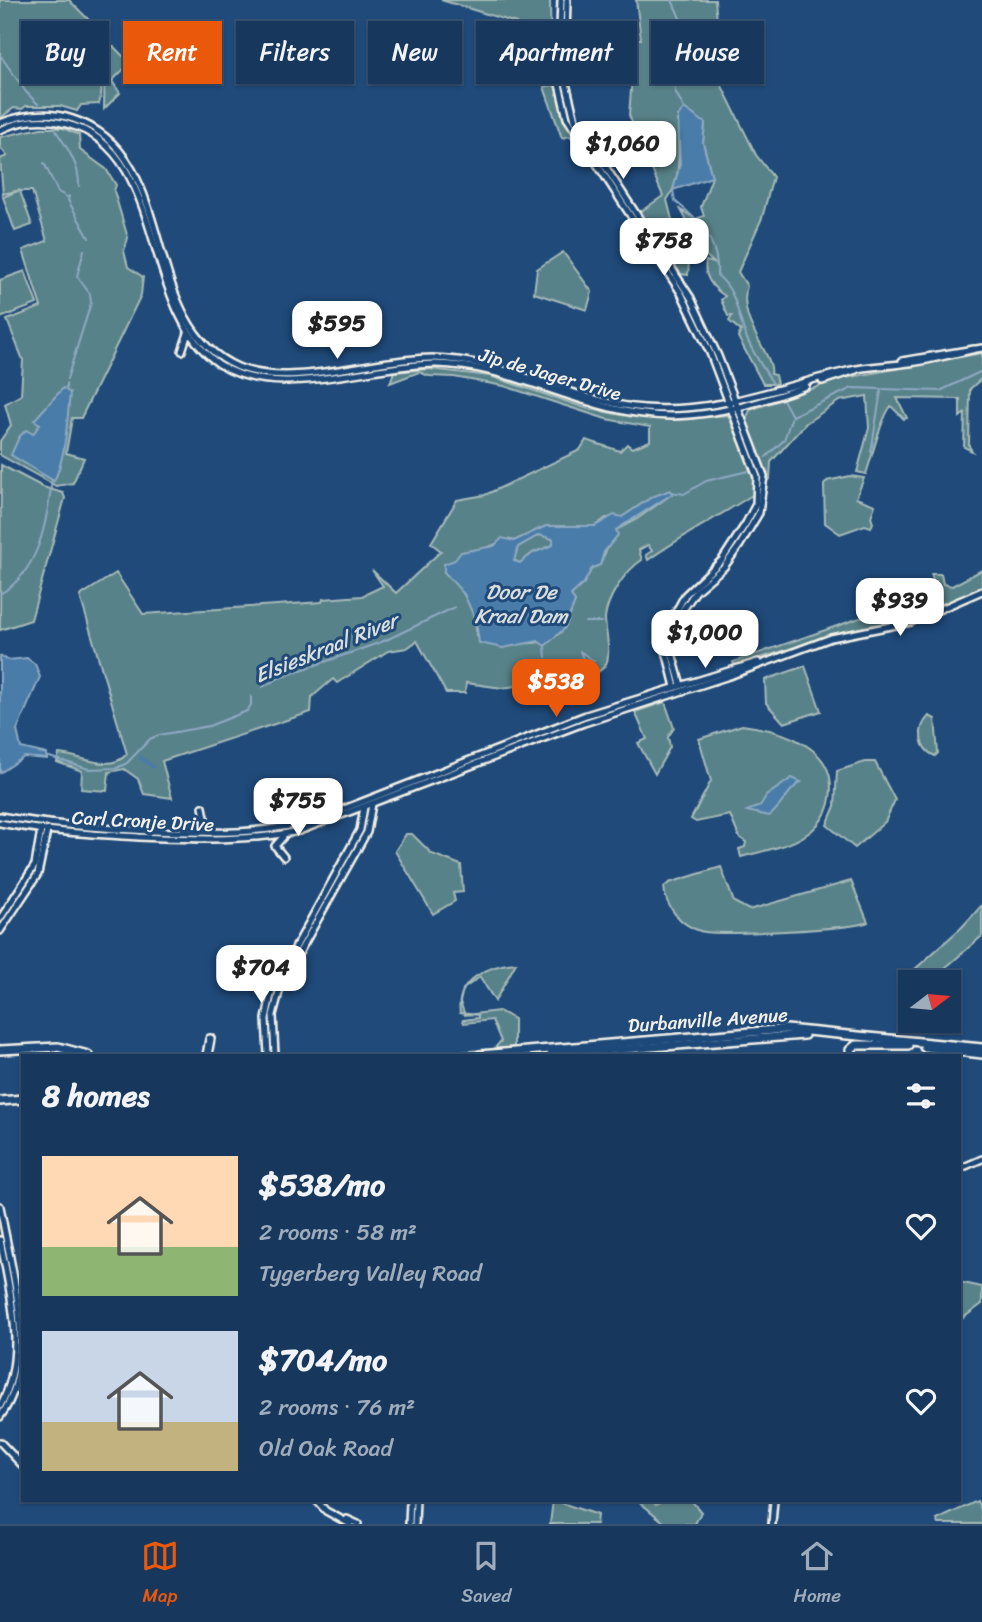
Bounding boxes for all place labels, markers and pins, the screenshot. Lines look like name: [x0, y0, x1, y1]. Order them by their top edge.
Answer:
pin: $1,060: [566, 122, 680, 181]
pin: $758: [623, 218, 705, 278]
pin: $595: [296, 302, 378, 361]
pin: $939: [859, 578, 941, 638]
pin: $1,000: [648, 610, 762, 670]
pin: $538: [515, 660, 597, 719]
pin: $755: [257, 778, 339, 838]
pin: $704: [220, 946, 302, 1005]

